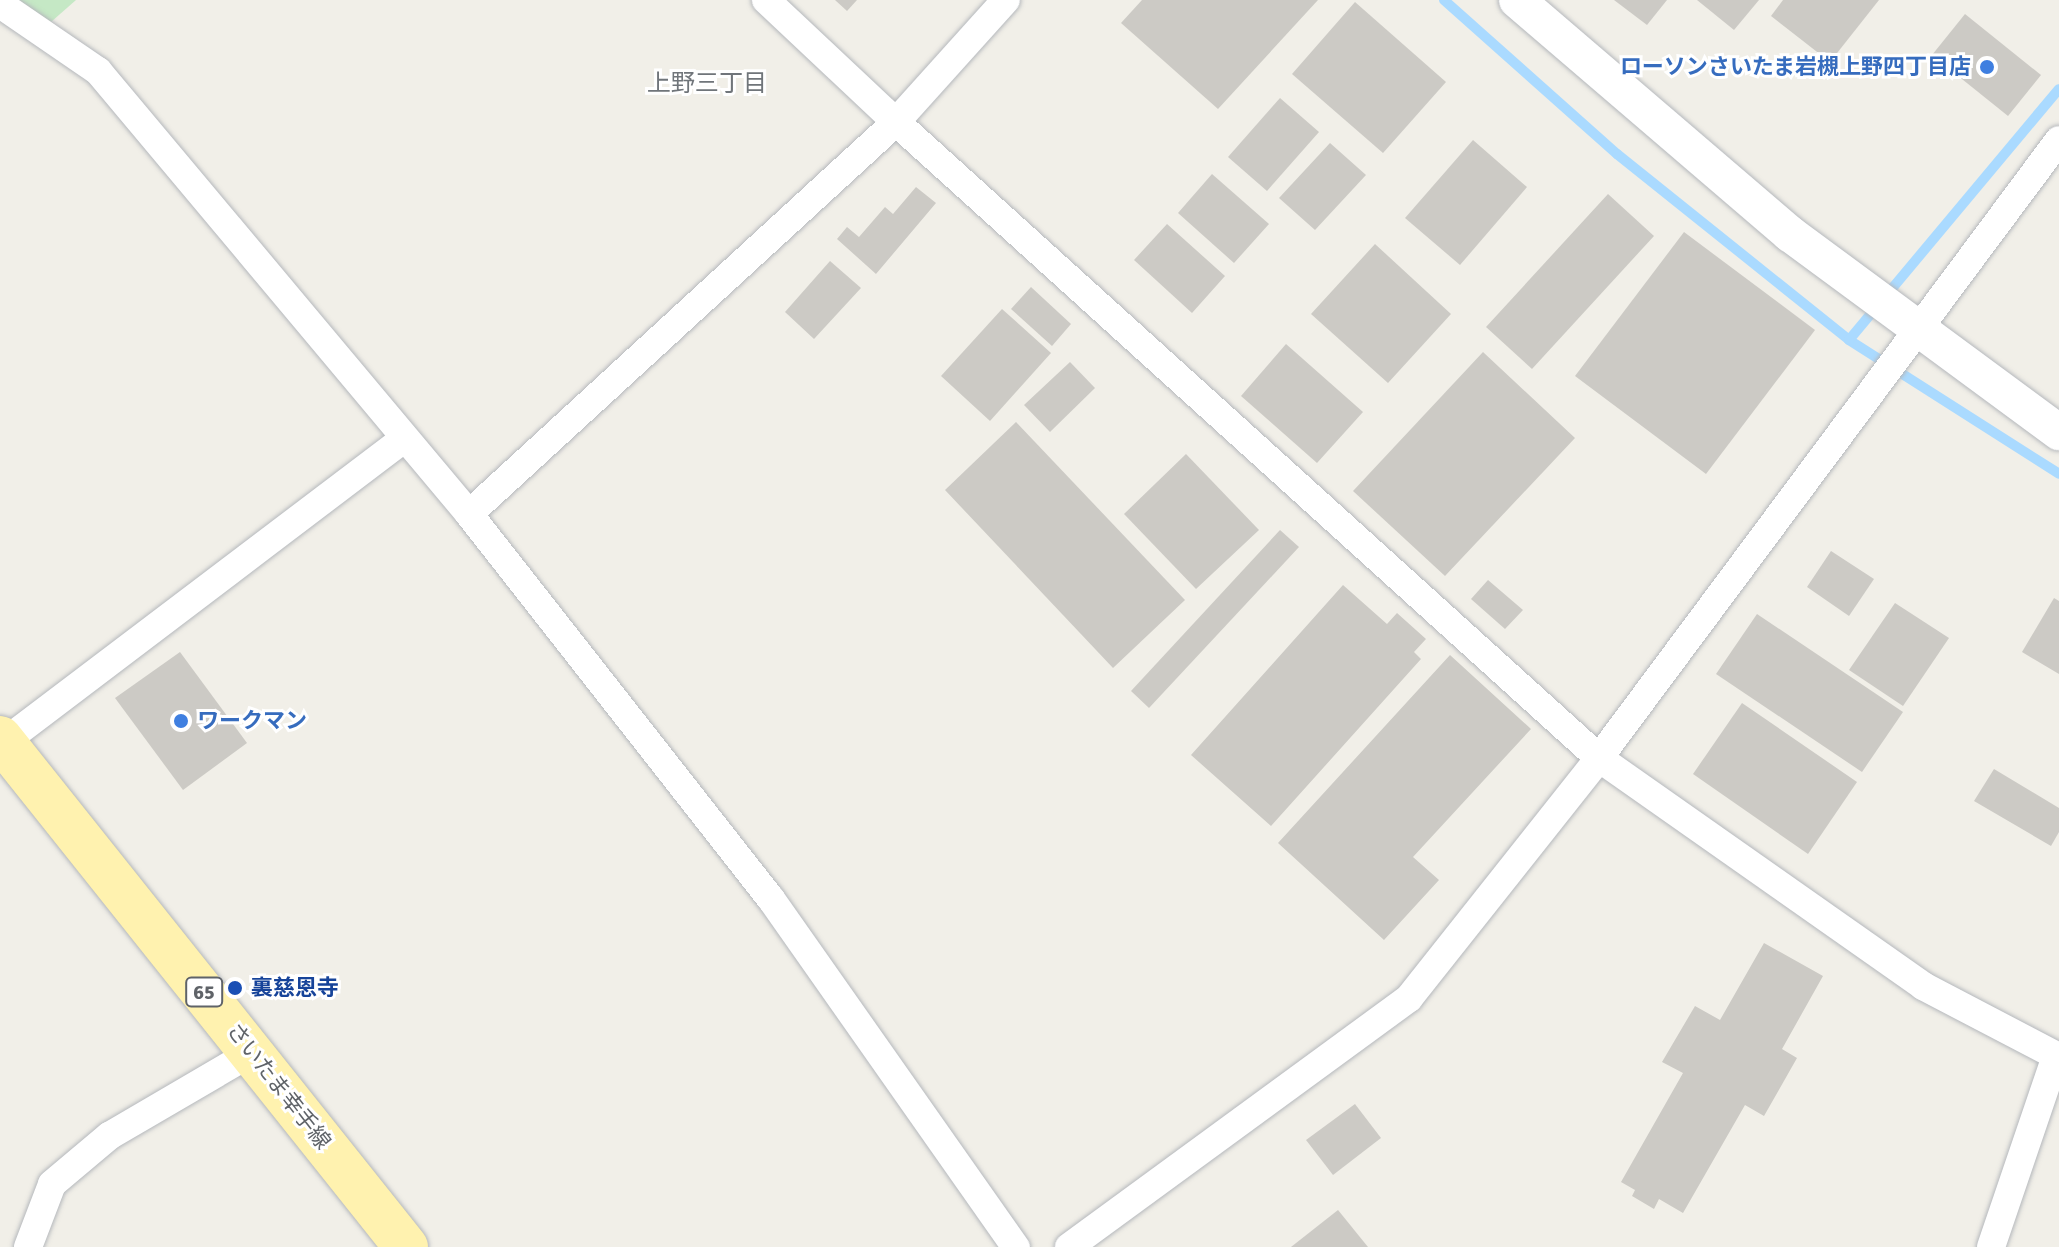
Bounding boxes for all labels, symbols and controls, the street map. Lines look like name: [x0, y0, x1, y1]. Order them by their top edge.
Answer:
place label: ローソンさいたま岩槻上野四丁目店: [1619, 54, 1971, 80]
marker: ローソンさいたま岩槻上野四丁目店: [1978, 58, 1996, 76]
district label: 上野三丁目: [647, 70, 767, 98]
place label: ワークマン: [197, 708, 307, 734]
marker: ワークマン: [172, 712, 190, 730]
place label: 裏慈恩寺: [251, 975, 339, 1001]
road number: 65: [184, 976, 224, 1008]
marker: 裏慈恩寺: [226, 979, 244, 997]
street label: さいたま幸手線: [221, 1017, 337, 1155]

